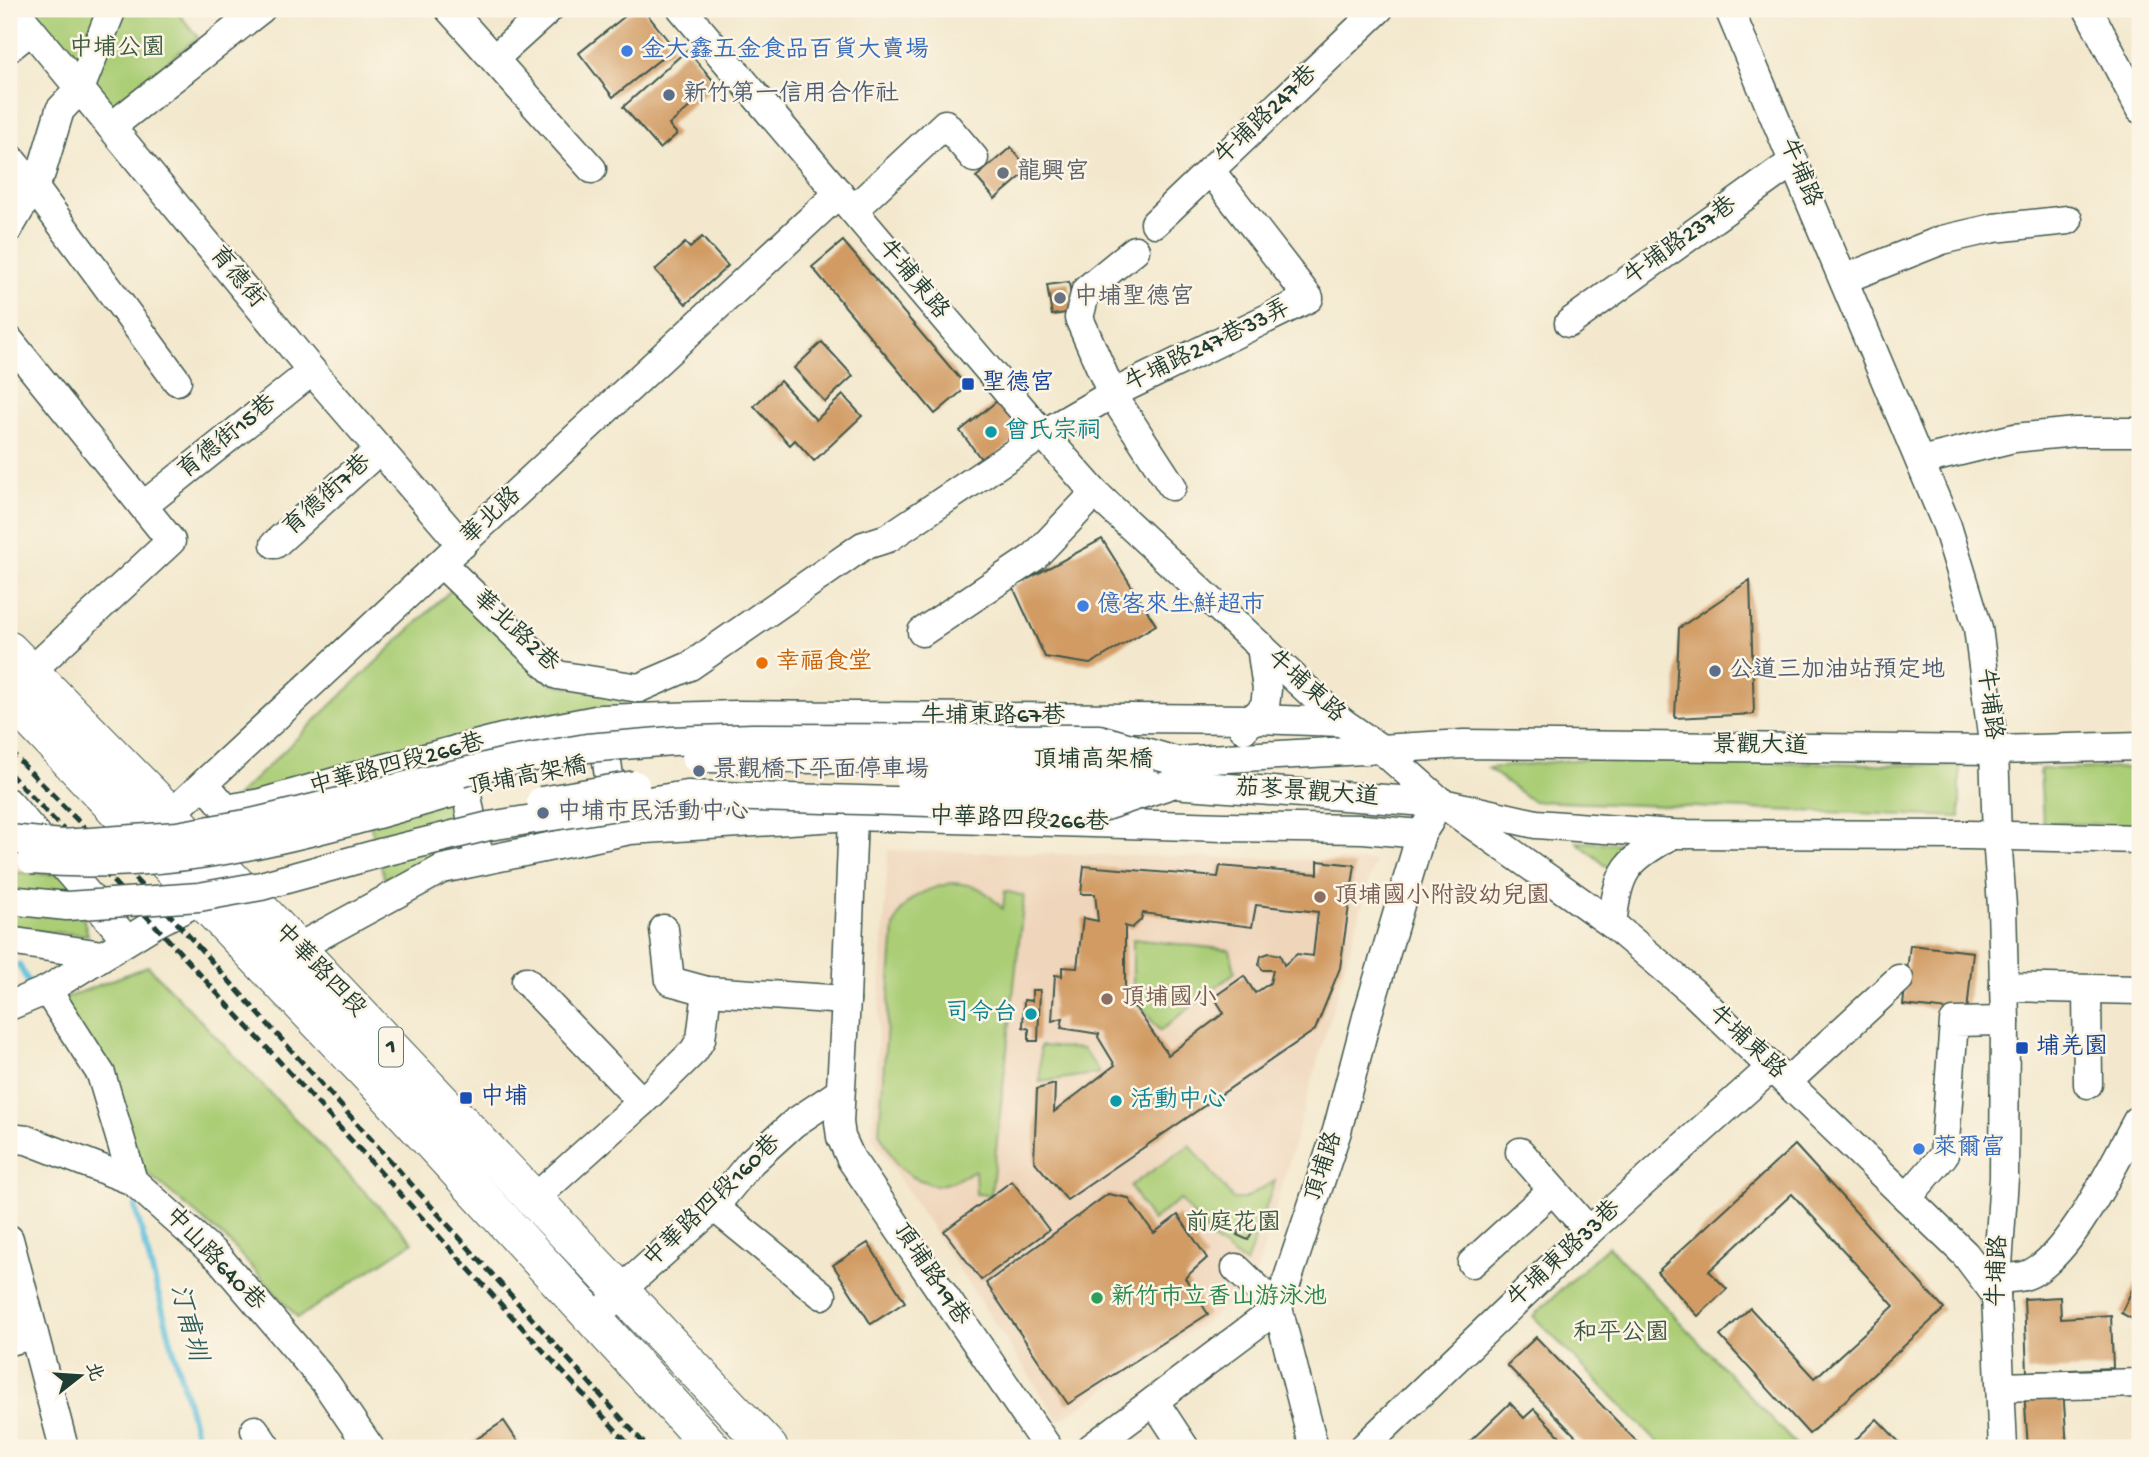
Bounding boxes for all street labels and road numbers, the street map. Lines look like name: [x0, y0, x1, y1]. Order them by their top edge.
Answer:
street label: 牛埔路247巷: [1208, 58, 1324, 172]
street label: 牛埔路: [1772, 133, 1828, 212]
street label: 牛埔路237巷: [1618, 190, 1743, 293]
street label: 牛埔東路: [870, 233, 955, 326]
street label: 育德街: [202, 240, 271, 315]
street label: 牛埔路247巷33弄: [1120, 293, 1295, 400]
street label: 育德街15巷: [172, 389, 283, 486]
street label: 育德街7巷: [277, 448, 378, 543]
street label: 華北路: [454, 480, 528, 552]
street label: 華北路2巷: [466, 583, 566, 679]
street label: 牛埔東路: [1260, 643, 1352, 730]
street label: 牛埔路: [1969, 666, 2009, 741]
street label: 牛埔東路67巷: [921, 701, 1065, 732]
street label: 中華路四段266巷: [306, 727, 488, 803]
street label: 景觀大道: [1712, 731, 1808, 762]
street label: 頂埔高架橋: [1033, 746, 1153, 776]
street label: 頂埔高架橋: [466, 751, 590, 804]
street label: 茄苳景觀大道: [1234, 774, 1380, 813]
street label: 中華路四段266巷: [929, 801, 1110, 839]
street label: 中華路四段: [267, 916, 373, 1024]
street label: 牛埔東路: [1701, 998, 1792, 1086]
road number: 1: [379, 1028, 403, 1066]
street label: 中華路四段160巷: [637, 1128, 788, 1275]
street label: 頂埔路: [1298, 1128, 1350, 1206]
street label: 牛埔東路33巷: [1501, 1194, 1628, 1315]
street label: 中山路640巷: [157, 1201, 272, 1318]
street label: 頂埔路19巷: [885, 1217, 977, 1332]
street label: 牛埔路: [1981, 1234, 2015, 1307]

